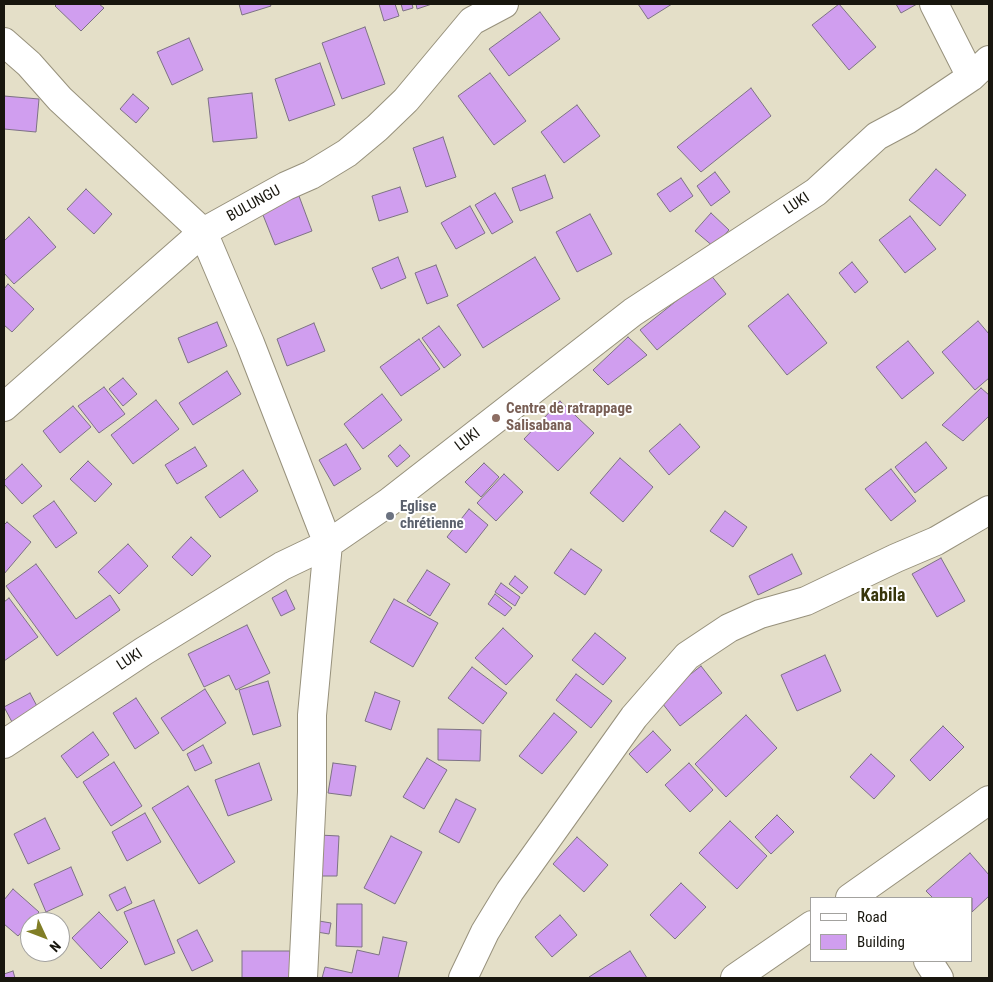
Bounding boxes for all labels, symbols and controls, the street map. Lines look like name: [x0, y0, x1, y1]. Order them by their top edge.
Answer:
street label: BULUNGU: [224, 182, 284, 226]
street label: LUKI: [781, 189, 813, 219]
place label: Centre de ratrappage Salisabana: [506, 400, 632, 435]
marker: Centre de ratrappage Salisabana: [490, 412, 502, 424]
street label: LUKI: [452, 425, 484, 455]
place label: Eglise chrétienne: [400, 498, 464, 533]
marker: Eglise chrétienne: [384, 510, 396, 522]
district label: Kabila: [861, 585, 905, 607]
street label: LUKI: [114, 645, 146, 675]
legend: [810, 897, 973, 962]
text: Road: [857, 908, 887, 926]
north arrow: [20, 912, 70, 962]
text: Building: [857, 933, 905, 951]
text: N: [46, 938, 64, 955]

